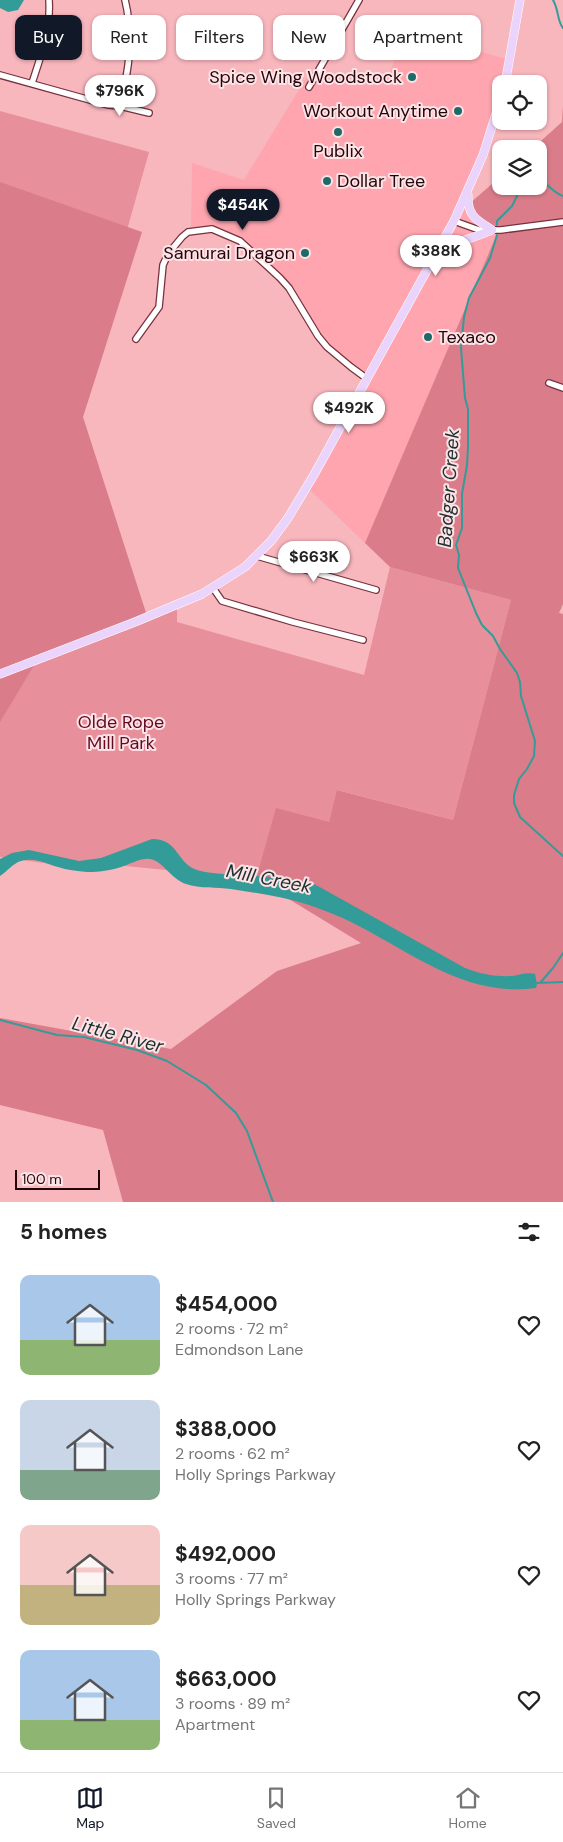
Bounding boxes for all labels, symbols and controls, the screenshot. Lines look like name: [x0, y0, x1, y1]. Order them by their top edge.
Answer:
chip: Buy: [15, 15, 82, 60]
chip: Rent: [92, 15, 166, 60]
chip: Filters: [176, 15, 263, 60]
chip: New: [273, 15, 345, 60]
chip: Apartment: [355, 15, 481, 60]
place label: Spice Wing Woodstock: [209, 65, 402, 89]
marker: Spice Wing Woodstock: [406, 71, 418, 83]
pin: $796K: [85, 74, 155, 117]
map controls: [492, 75, 547, 195]
button: locate: [492, 75, 547, 130]
text: $796K: [96, 80, 144, 101]
place label: Workout Anytime: [303, 99, 448, 123]
marker: Workout Anytime: [452, 105, 464, 117]
marker: Publix: [332, 126, 344, 138]
place label: Publix: [313, 139, 363, 163]
button: layers: [492, 140, 547, 195]
place label: Dollar Tree: [337, 169, 425, 193]
marker: Dollar Tree: [321, 175, 333, 187]
pin: $454K: [208, 188, 278, 231]
text: $454K: [218, 194, 268, 215]
pin: $388K: [401, 234, 471, 277]
text: $388K: [411, 240, 461, 261]
place label: Samurai Dragon: [163, 241, 295, 265]
marker: Samurai Dragon: [299, 247, 311, 259]
place label: Texaco: [438, 325, 496, 349]
marker: Texaco: [422, 331, 434, 343]
pin: $492K: [314, 392, 384, 434]
text: $492K: [324, 397, 374, 418]
water label: Badger Creek: [432, 428, 465, 548]
pin: $663K: [279, 540, 349, 583]
text: $663K: [289, 546, 339, 567]
park label: Olde Rope Mill Park: [78, 710, 164, 755]
water label: Mill Creek: [224, 858, 314, 899]
water label: Little River: [70, 1010, 167, 1059]
scale bar: [15, 1167, 100, 1190]
text: 100 m: [22, 1170, 62, 1188]
text: 5 homes: [20, 1218, 107, 1246]
icon: filters: [515, 1218, 543, 1246]
text: $454,000: [175, 1290, 278, 1318]
icon: home: [60, 1295, 120, 1355]
icon: heart: [515, 1311, 543, 1339]
text: 2 rooms · 72 m²: [175, 1318, 288, 1339]
text: Edmondson Lane: [175, 1339, 303, 1360]
text: $388,000: [175, 1415, 276, 1443]
icon: home: [60, 1420, 120, 1480]
icon: heart: [515, 1436, 543, 1464]
text: 2 rooms · 62 m²: [175, 1443, 290, 1464]
text: Holly Springs Parkway: [175, 1464, 336, 1485]
text: $492,000: [175, 1540, 276, 1568]
icon: home: [60, 1545, 120, 1605]
icon: heart: [515, 1561, 543, 1589]
text: 3 rooms · 77 m²: [175, 1568, 288, 1589]
text: Holly Springs Parkway: [175, 1589, 336, 1610]
text: $663,000: [175, 1665, 277, 1693]
icon: home: [60, 1670, 120, 1730]
icon: heart: [515, 1686, 543, 1714]
text: 3 rooms · 89 m²: [175, 1693, 290, 1714]
text: Apartment: [175, 1714, 255, 1735]
tab: Map: [76, 1784, 104, 1832]
tab: Saved: [257, 1784, 296, 1832]
tab: Home: [448, 1784, 487, 1832]

